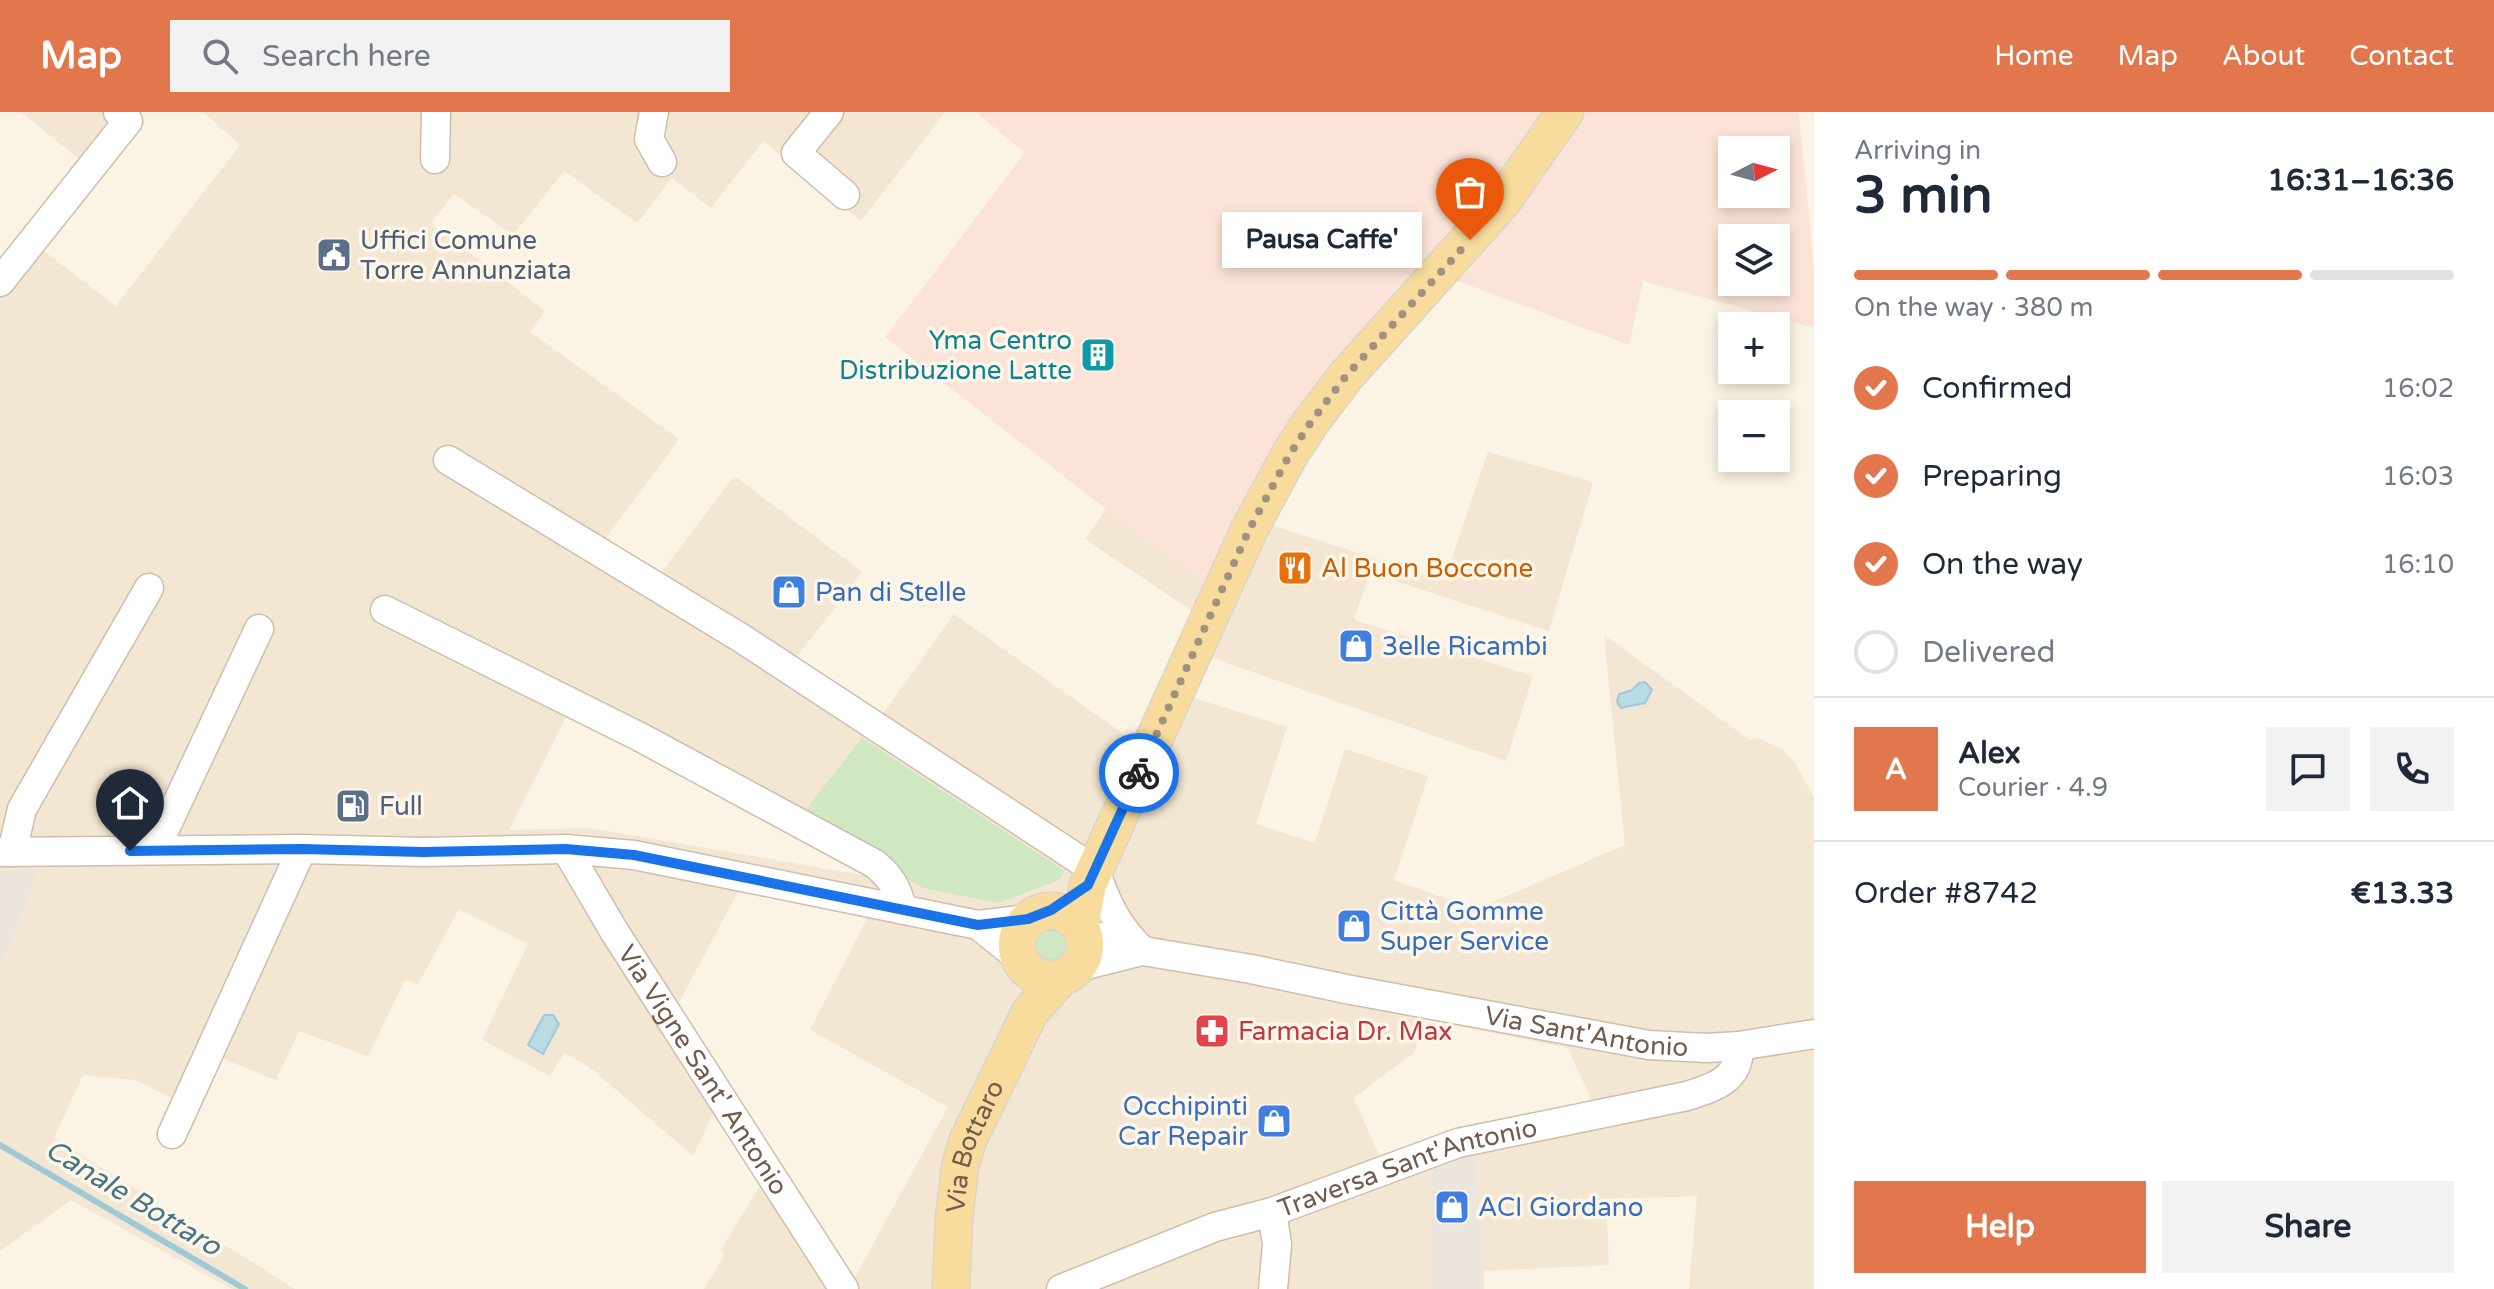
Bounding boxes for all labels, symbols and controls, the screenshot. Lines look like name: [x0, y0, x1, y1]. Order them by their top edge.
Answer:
search box: [170, 20, 730, 92]
text: Map: [40, 33, 122, 79]
icon: search: [198, 34, 242, 78]
text: Search here: [262, 38, 431, 75]
text: Home: [1994, 39, 2074, 73]
text: Map: [2118, 39, 2178, 73]
text: About: [2222, 39, 2305, 73]
text: Contact: [2349, 39, 2454, 73]
text: Arriving in: [1854, 135, 1981, 166]
north arrow: [1718, 136, 1790, 208]
map controls: [1718, 136, 1790, 472]
pin: [1436, 158, 1504, 240]
text: 16:31–16:36: [2267, 162, 2454, 199]
text: 3 min: [1854, 164, 1993, 227]
icon: bag: [1448, 170, 1492, 214]
callout: Pausa Caffe': [1222, 212, 1422, 268]
text: Pausa Caffe': [1245, 224, 1399, 255]
button: layers: [1718, 224, 1790, 296]
place label: Uffici Comune Torre Annunziata: [360, 225, 572, 286]
public building icon: Uffici Comune Torre Annunziata: [315, 236, 353, 274]
text: On the way · 380 m: [1854, 292, 2093, 323]
button: +: [1718, 312, 1790, 384]
place label: Yma Centro Distribuzione Latte: [839, 325, 1072, 386]
building icon: Yma Centro Distribuzione Latte: [1079, 336, 1117, 374]
icon: check: [1854, 366, 1898, 410]
text: Confirmed: [1922, 370, 2073, 407]
text: 16:02: [2382, 373, 2454, 404]
button: −: [1718, 400, 1790, 472]
icon: check: [1854, 454, 1898, 498]
text: Preparing: [1922, 458, 2062, 495]
text: 16:03: [2382, 461, 2454, 492]
icon: check: [1854, 542, 1898, 586]
text: On the way: [1922, 546, 2083, 583]
restaurant icon: Al Buon Boccone: [1276, 549, 1314, 587]
text: 16:10: [2382, 549, 2454, 580]
place label: Al Buon Boccone: [1321, 553, 1533, 584]
shop icon: Pan di Stelle: [770, 573, 808, 611]
place label: Pan di Stelle: [815, 577, 966, 608]
shop icon: 3elle Ricambi: [1337, 627, 1375, 665]
place label: 3elle Ricambi: [1382, 631, 1548, 662]
text: Delivered: [1922, 634, 2056, 671]
button: chat: [2266, 727, 2350, 811]
button: phone: [2370, 727, 2454, 811]
courier: [1099, 733, 1179, 813]
text: Alex: [1958, 735, 2021, 772]
icon: bike: [1117, 751, 1161, 795]
text: A: [1885, 751, 1907, 788]
pin: [96, 769, 164, 851]
text: Courier · 4.9: [1958, 772, 2108, 803]
icon: home: [108, 781, 152, 825]
fuel station icon: Full: [334, 787, 372, 825]
place label: Full: [379, 791, 423, 822]
text: Order #8742: [1854, 875, 2038, 912]
text: €13.33: [2350, 875, 2454, 912]
place label: Città Gomme Super Service: [1380, 896, 1549, 957]
shop icon: Città Gomme Super Service: [1335, 907, 1373, 945]
street label: Via Vigne Sant' Antonio: [612, 939, 795, 1201]
street label: Via Sant'Antonio: [1482, 999, 1689, 1063]
pharmacy icon: Farmacia Dr. Max: [1193, 1012, 1231, 1050]
place label: Farmacia Dr. Max: [1238, 1016, 1452, 1047]
street label: Via Bottaro: [939, 1075, 1010, 1214]
place label: Occhipinti Car Repair: [1118, 1091, 1248, 1152]
shop icon: Occhipinti Car Repair: [1255, 1102, 1293, 1140]
street label: Traversa Sant'Antonio: [1274, 1112, 1540, 1224]
water label: Canale Bottaro: [39, 1132, 229, 1265]
button: Help: [1854, 1181, 2146, 1273]
button: Share: [2162, 1181, 2454, 1273]
shop icon: ACI Giordano: [1433, 1188, 1471, 1226]
place label: ACI Giordano: [1478, 1192, 1643, 1223]

